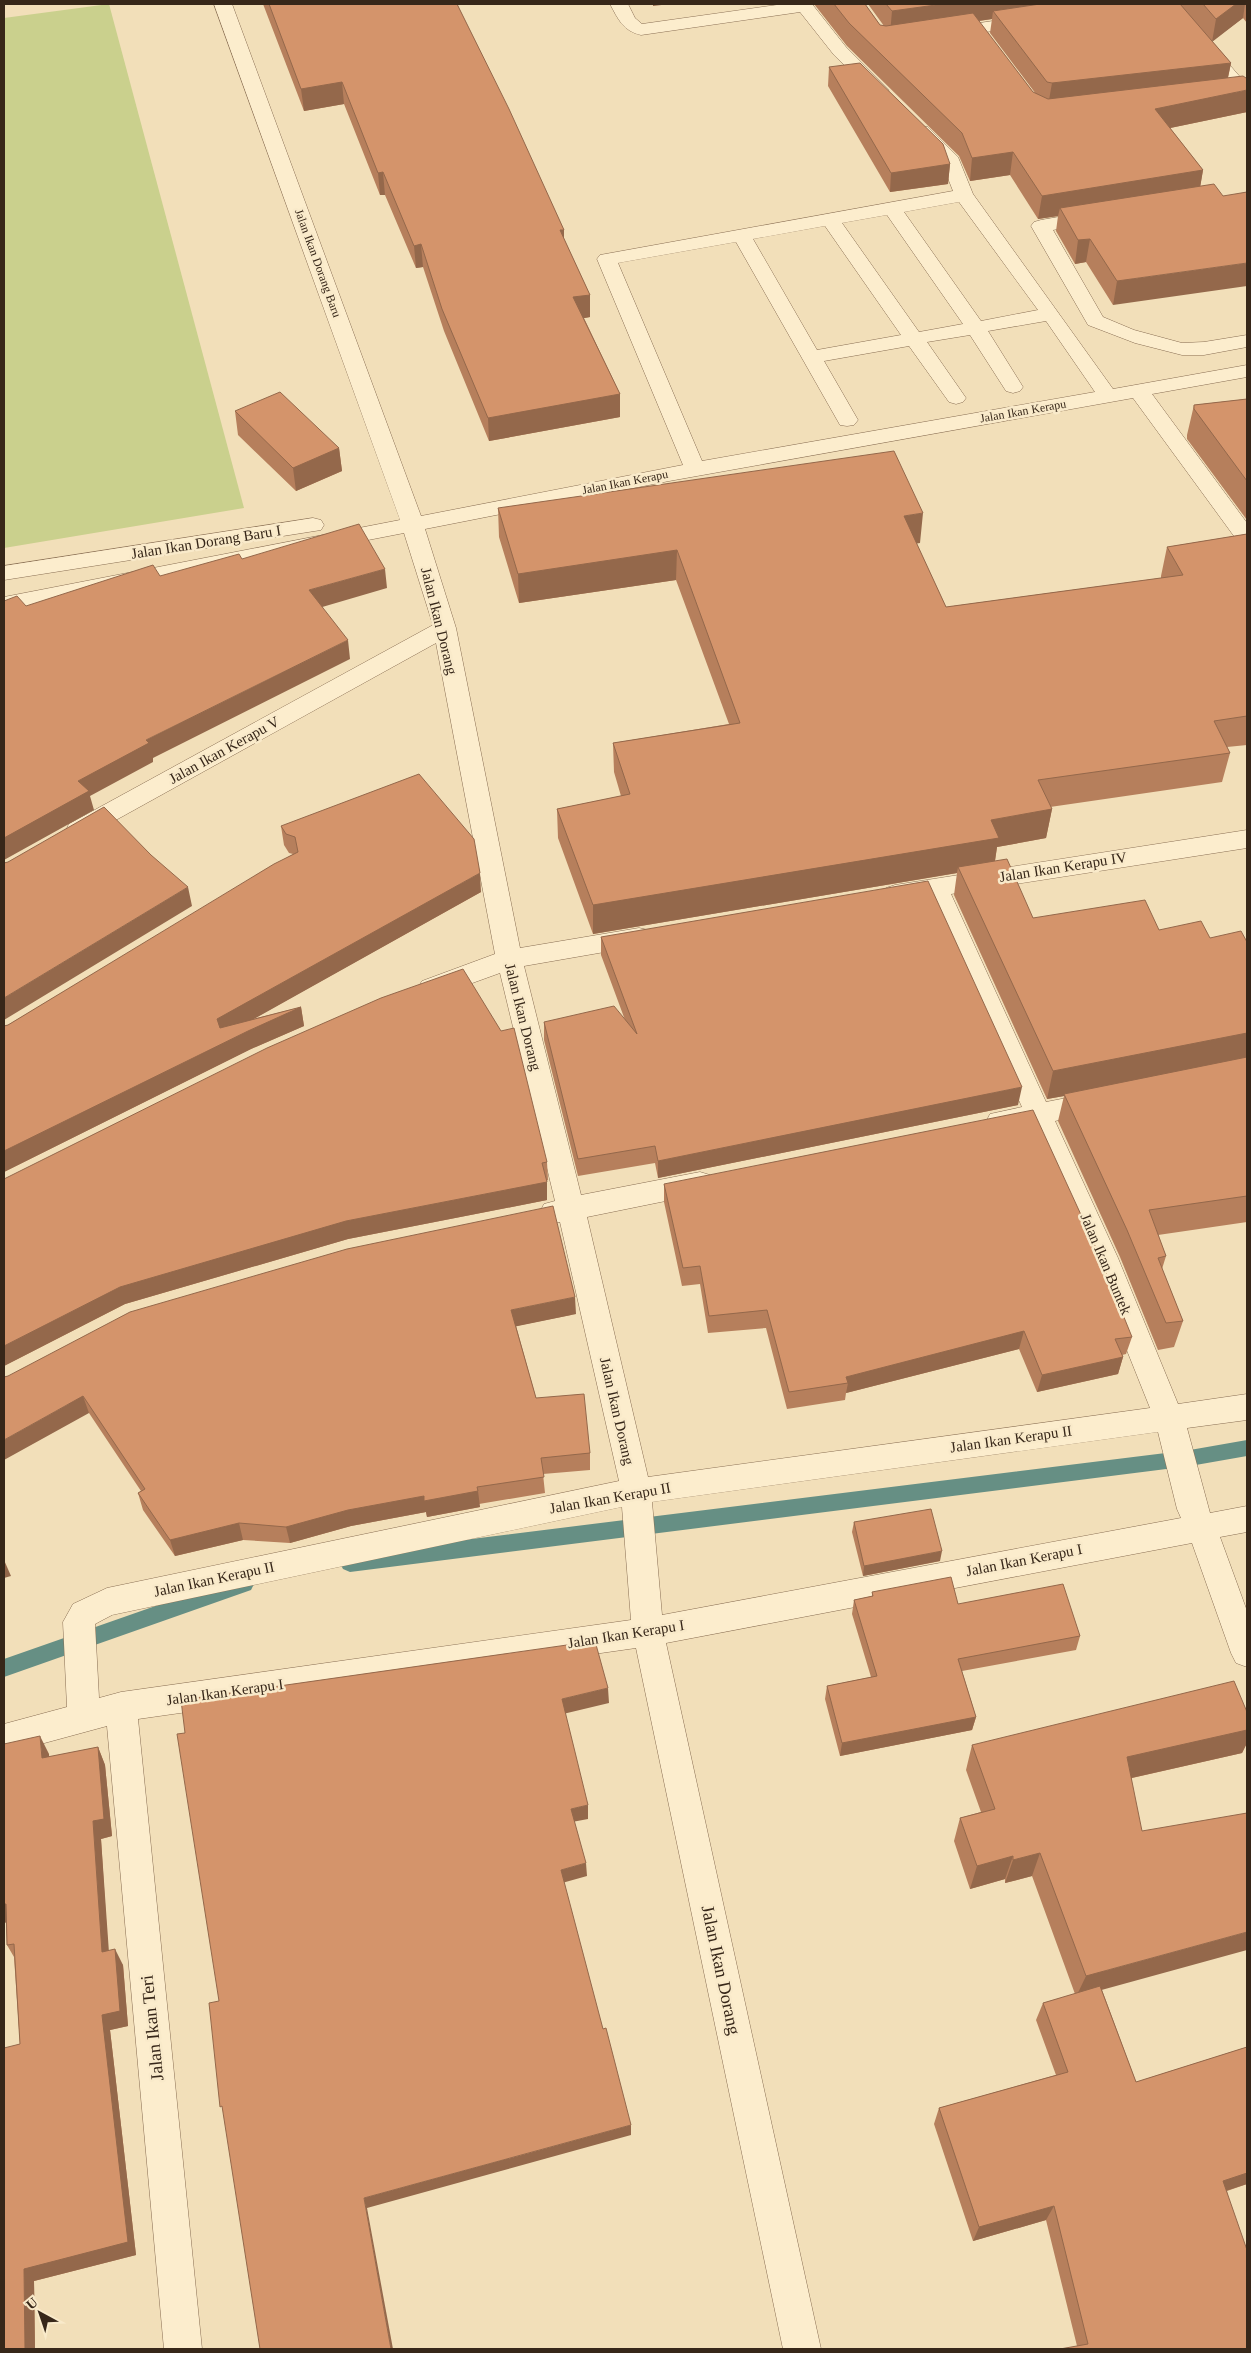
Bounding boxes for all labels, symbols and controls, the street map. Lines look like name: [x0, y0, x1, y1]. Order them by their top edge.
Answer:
street label: Jalan Ikan Dorang Baru: [292, 207, 344, 319]
street label: Jalan Ikan Kerapu: [979, 397, 1067, 425]
street label: Jalan Ikan Kerapu: [581, 467, 669, 497]
street label: Jalan Ikan Dorang Baru I: [130, 522, 282, 562]
street label: Jalan Ikan Dorang: [418, 566, 460, 677]
street label: Jalan Ikan Kerapu V: [166, 713, 282, 787]
street label: Jalan Ikan Kerapu IV: [998, 849, 1128, 885]
street label: Jalan Ikan Dorang: [502, 962, 544, 1073]
street label: Jalan Ikan Buntek: [1077, 1211, 1135, 1317]
street label: Jalan Ikan Dorang: [597, 1356, 637, 1467]
street label: Jalan Ikan Kerapu II: [949, 1423, 1073, 1455]
street label: Jalan Ikan Kerapu II: [548, 1479, 672, 1517]
street label: Jalan Ikan Kerapu I: [965, 1541, 1083, 1579]
street label: Jalan Ikan Kerapu II: [152, 1558, 276, 1600]
street label: Jalan Ikan Kerapu I: [567, 1617, 685, 1651]
street label: Jalan Ikan Kerapu I: [166, 1676, 284, 1708]
street label: Jalan Ikan Dorang: [698, 1903, 744, 2037]
street label: Jalan Ikan Teri: [136, 1974, 168, 2082]
north arrow: [15, 2288, 65, 2338]
text: U: [23, 2294, 41, 2312]

